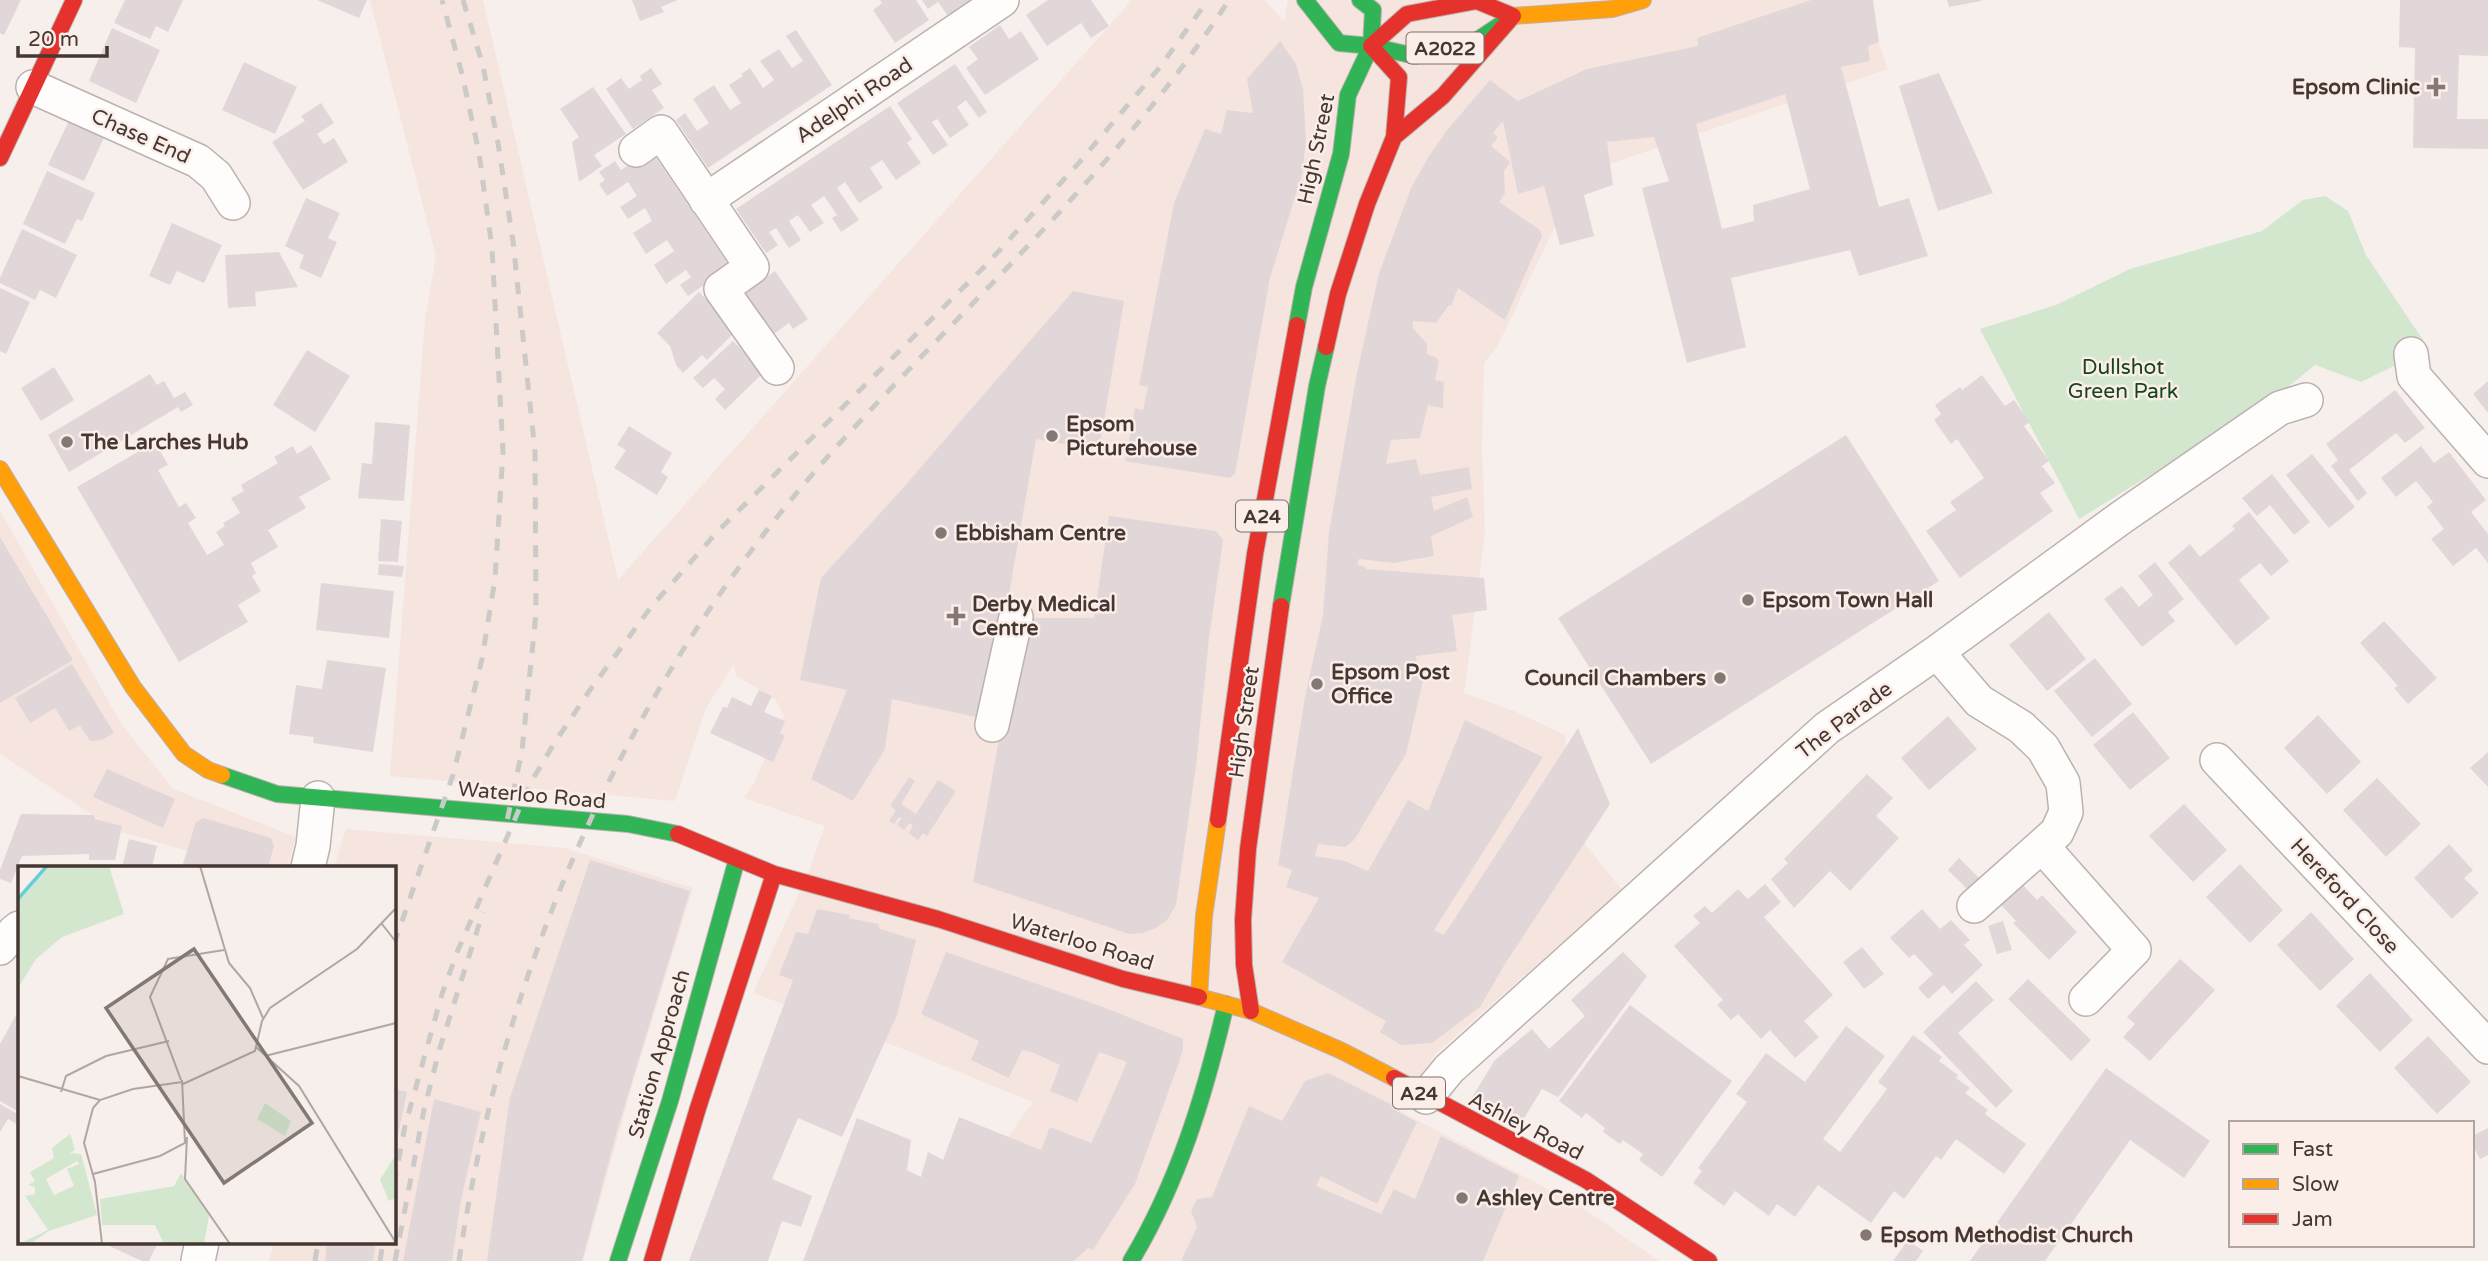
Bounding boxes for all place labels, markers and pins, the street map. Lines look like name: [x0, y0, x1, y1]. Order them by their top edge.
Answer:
place label: Epsom Clinic: [2292, 75, 2420, 100]
marker: Epsom Clinic: [2426, 77, 2446, 97]
place label: Epsom Picturehouse: [1066, 412, 1197, 461]
marker: Epsom Picturehouse: [1044, 428, 1060, 444]
place label: The Larches Hub: [80, 430, 248, 455]
marker: The Larches Hub: [59, 434, 75, 450]
place label: Ebbisham Centre: [955, 521, 1126, 546]
marker: Ebbisham Centre: [933, 525, 949, 541]
place label: Epsom Town Hall: [1762, 588, 1933, 613]
place label: Derby Medical Centre: [972, 592, 1116, 641]
marker: Epsom Town Hall: [1740, 592, 1756, 608]
marker: Derby Medical Centre: [946, 606, 966, 626]
place label: Epsom Post Office: [1331, 660, 1450, 709]
place label: Council Chambers: [1525, 666, 1706, 691]
marker: Council Chambers: [1712, 670, 1728, 686]
marker: Epsom Post Office: [1309, 676, 1325, 692]
place label: Ashley Centre: [1476, 1186, 1615, 1211]
marker: Ashley Centre: [1454, 1190, 1470, 1206]
place label: Epsom Methodist Church: [1880, 1223, 2133, 1248]
marker: Epsom Methodist Church: [1858, 1227, 1874, 1243]

